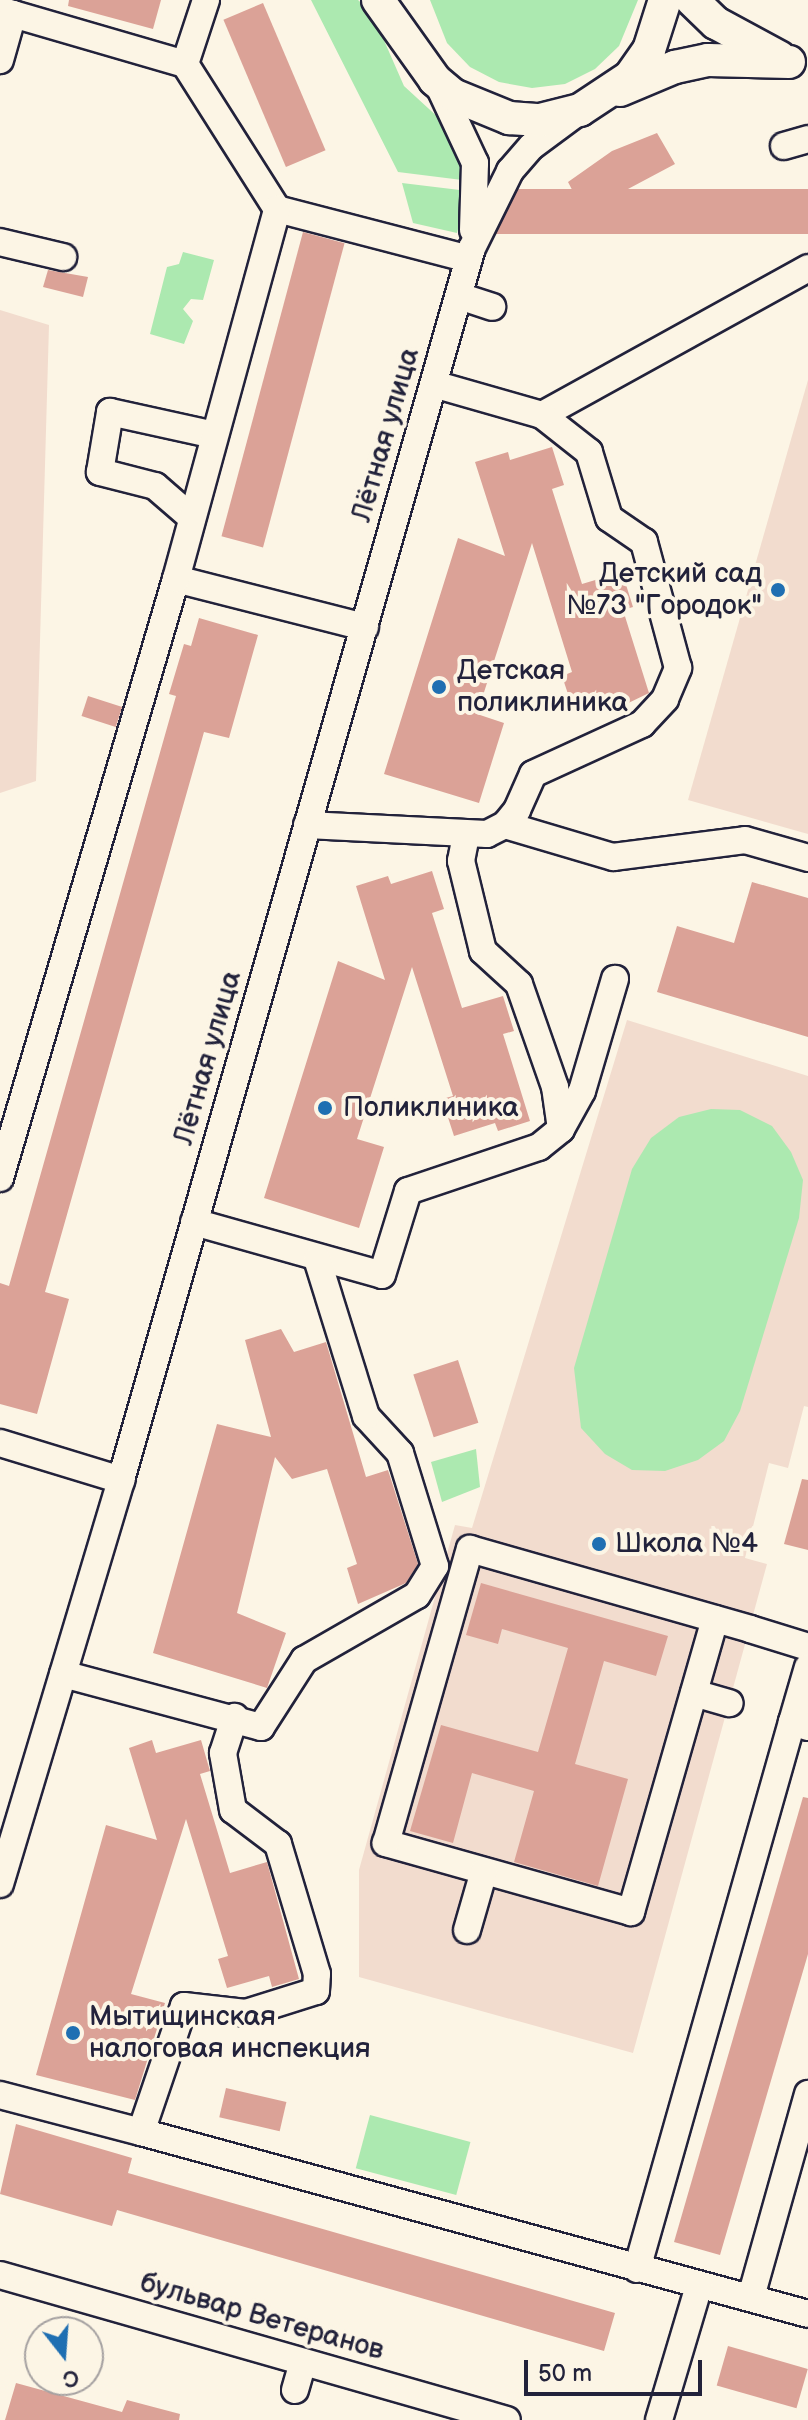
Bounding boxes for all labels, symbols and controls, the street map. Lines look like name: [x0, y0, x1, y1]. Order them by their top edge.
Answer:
street label: Лётная улица: [345, 344, 427, 526]
place label: Детский сад №73 "Городок": [566, 557, 762, 623]
marker: Детский сад №73 "Городок": [769, 581, 787, 599]
place label: Детская поликлиника: [457, 654, 628, 720]
marker: Детская поликлиника: [428, 676, 450, 698]
street label: Лётная улица: [167, 967, 249, 1149]
place label: Поликлиника: [343, 1091, 519, 1125]
marker: Поликлиника: [314, 1097, 336, 1119]
place label: Школа №4: [615, 1527, 758, 1561]
marker: Школа №4: [590, 1535, 608, 1553]
place label: Мытищинская налоговая инспекция: [89, 2000, 371, 2066]
marker: Мытищинская налоговая инспекция: [64, 2024, 82, 2042]
street label: бульвар Ветеранов: [136, 2266, 388, 2368]
north arrow: [24, 2316, 104, 2396]
scale bar: [528, 2344, 706, 2394]
text: 50 m: [538, 2359, 592, 2388]
text: С: [59, 2362, 82, 2393]

